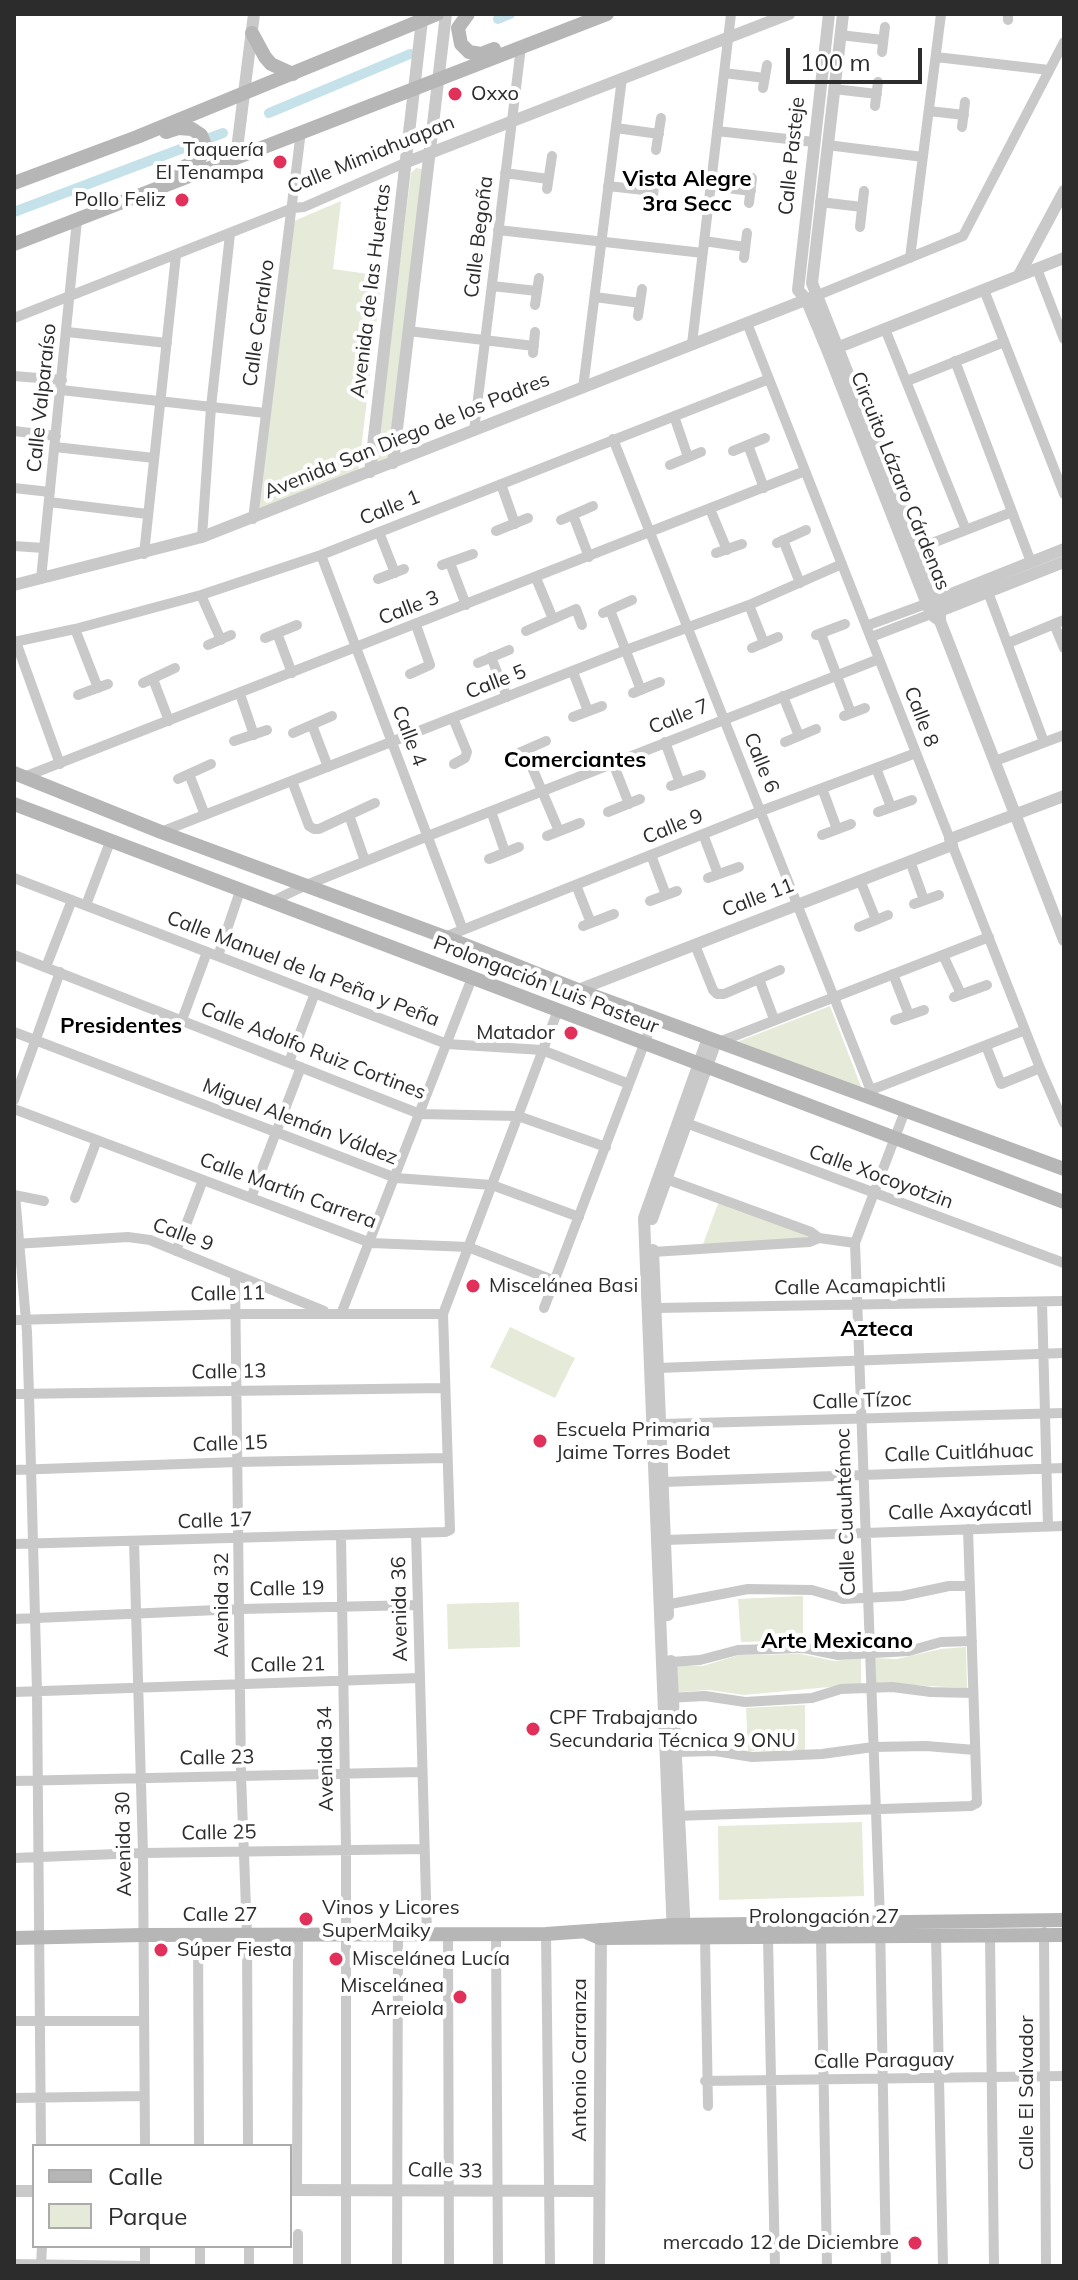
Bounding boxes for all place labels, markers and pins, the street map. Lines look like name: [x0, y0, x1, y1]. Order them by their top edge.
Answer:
place label: Oxxo: [471, 82, 519, 106]
marker: Oxxo: [446, 85, 464, 103]
place label: Taquería El Tenampa: [156, 138, 264, 185]
marker: Taquería El Tenampa: [271, 153, 289, 171]
place label: Pollo Feliz: [74, 188, 166, 212]
marker: Pollo Feliz: [173, 191, 191, 209]
place label: Matador: [476, 1021, 555, 1045]
marker: Matador: [562, 1024, 580, 1042]
place label: Miscelánea Basi: [489, 1274, 638, 1298]
marker: Miscelánea Basi: [464, 1277, 482, 1295]
place label: Escuela Primaria Jaime Torres Bodet: [556, 1418, 730, 1465]
marker: Escuela Primaria Jaime Torres Bodet: [531, 1432, 549, 1450]
place label: CPF Trabajando Secundaria Técnica 9 ONU: [549, 1706, 796, 1753]
marker: CPF Trabajando Secundaria Técnica 9 ONU: [524, 1720, 542, 1738]
place label: Vinos y Licores SuperMaiky: [322, 1896, 460, 1943]
marker: Vinos y Licores SuperMaiky: [297, 1910, 315, 1928]
place label: Súper Fiesta: [177, 1938, 292, 1962]
marker: Súper Fiesta: [152, 1941, 170, 1959]
place label: Miscelánea Lucía: [352, 1947, 510, 1971]
marker: Miscelánea Lucía: [327, 1950, 345, 1968]
place label: Miscelánea Arreiola: [340, 1974, 444, 2021]
marker: Miscelánea Arreiola: [451, 1988, 469, 2006]
place label: mercado 12 de Diciembre: [663, 2231, 899, 2255]
marker: mercado 12 de Diciembre: [906, 2234, 924, 2252]

